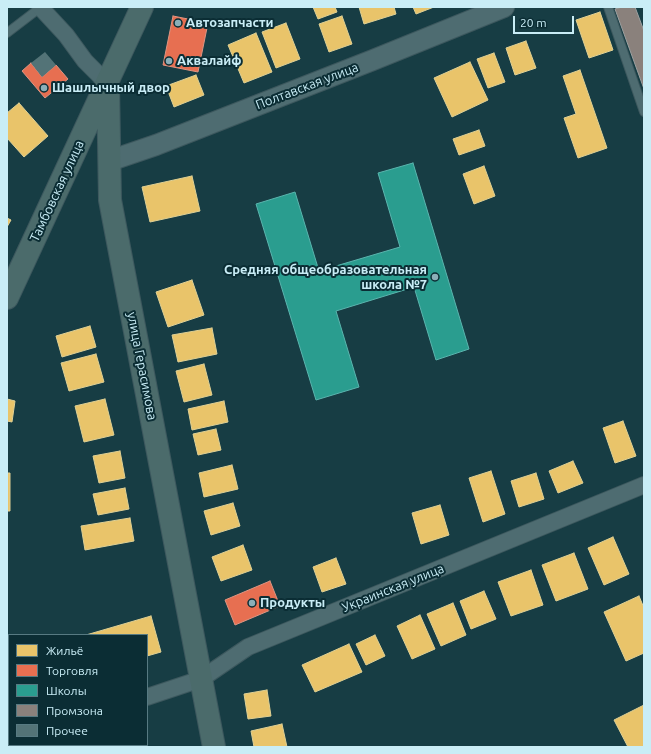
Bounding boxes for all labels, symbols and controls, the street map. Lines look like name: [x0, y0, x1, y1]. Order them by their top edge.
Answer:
scale bar: [515, 8, 576, 34]
place label: Автозапчасти: [186, 15, 273, 31]
text: 20 m: [520, 16, 547, 29]
marker: Автозапчасти: [173, 18, 183, 28]
place label: Аквалайф: [177, 53, 241, 69]
marker: Аквалайф: [164, 56, 174, 66]
street label: Полтавская улица: [253, 59, 361, 113]
place label: Шашлычный двор: [52, 80, 170, 96]
marker: Шашлычный двор: [39, 83, 49, 93]
street label: Тамбовская улица: [27, 138, 87, 244]
place label: Средняя общеобразовательная школа №7: [224, 262, 427, 293]
marker: Средняя общеобразовательная школа №7: [430, 272, 440, 282]
street label: улица Герасимова: [124, 311, 160, 421]
street label: Украинская улица: [340, 560, 446, 616]
place label: Продукты: [260, 595, 325, 611]
marker: Продукты: [247, 598, 257, 608]
legend: [8, 634, 148, 746]
text: Жильё: [46, 644, 83, 657]
text: Торговля: [46, 664, 98, 677]
text: Школы: [46, 684, 87, 697]
text: Промзона: [46, 704, 103, 717]
text: Прочее: [46, 724, 88, 737]

